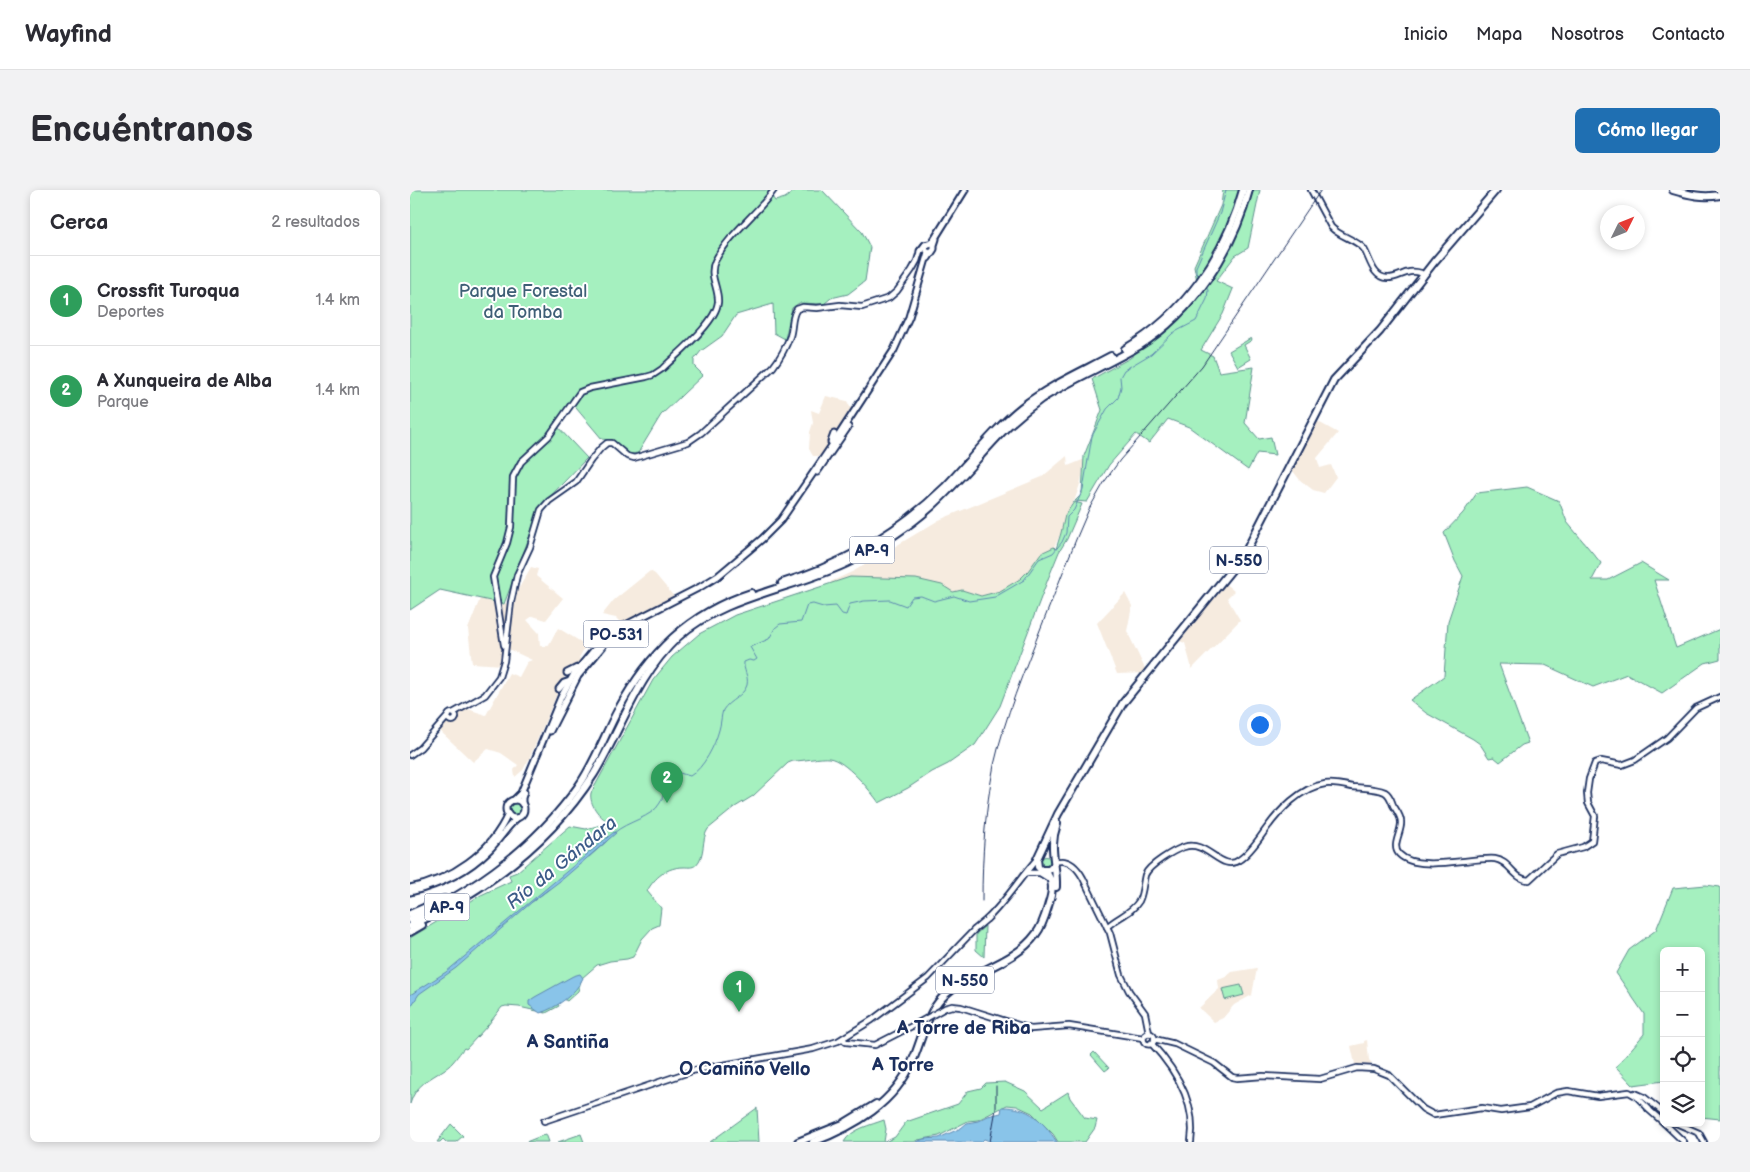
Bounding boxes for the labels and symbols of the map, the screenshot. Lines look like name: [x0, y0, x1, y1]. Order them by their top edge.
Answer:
north arrow: [1600, 205, 1645, 250]
park label: Parque Forestal da Tomba: [459, 281, 587, 323]
road number: AP-9: [850, 536, 894, 564]
road number: N-550: [1210, 546, 1268, 574]
road number: PO-531: [584, 620, 648, 648]
your location: [1247, 712, 1273, 738]
pin: 2: [651, 762, 683, 803]
water label: Río da Gándara: [502, 812, 622, 915]
road number: AP-9: [425, 894, 470, 920]
road number: N-550: [936, 966, 994, 994]
pin: 1: [723, 971, 755, 1012]
district label: A Torre de Riba: [896, 1017, 1031, 1040]
district label: A Santiña: [526, 1031, 609, 1054]
district label: A Torre: [871, 1054, 934, 1077]
district label: O Camiño Vello: [679, 1058, 811, 1081]

